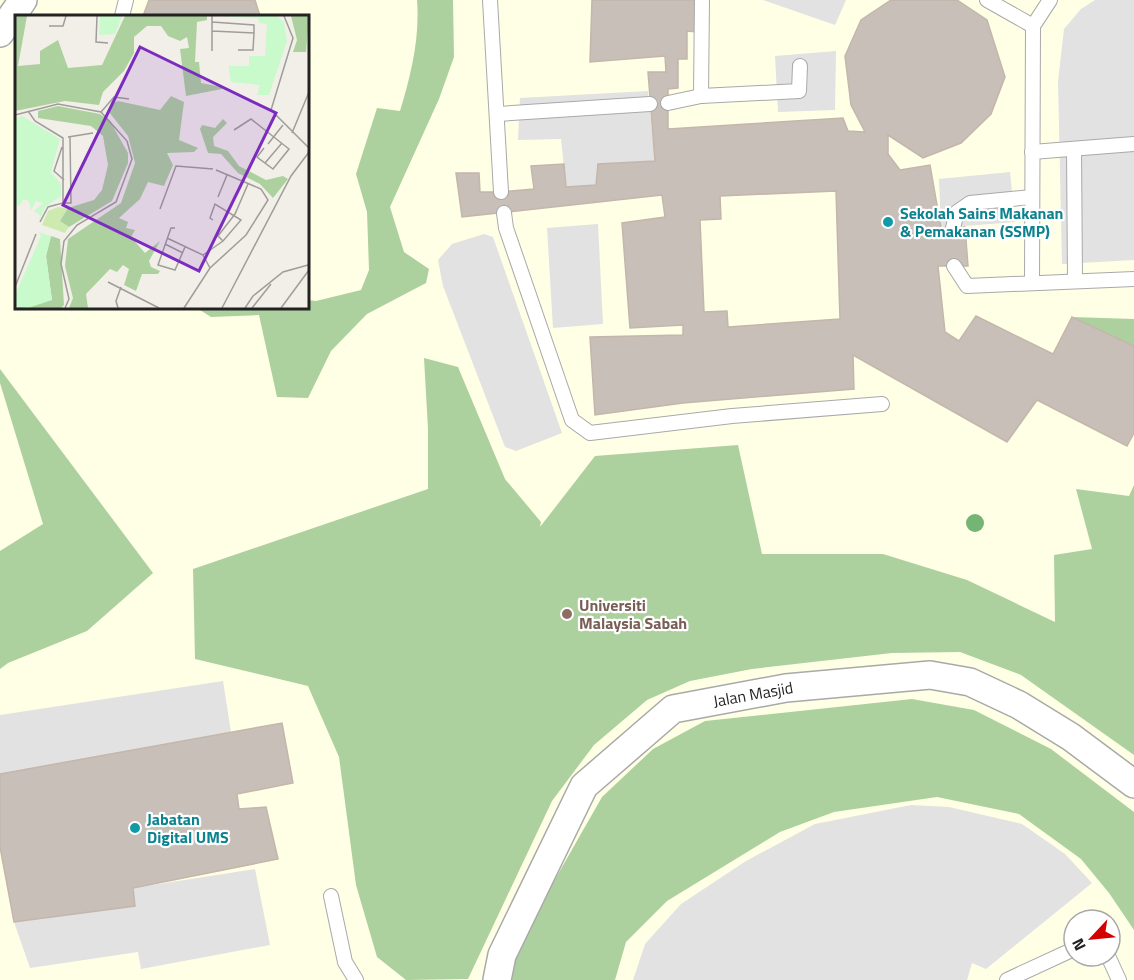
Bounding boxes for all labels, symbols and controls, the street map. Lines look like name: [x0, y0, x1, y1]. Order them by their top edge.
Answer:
inset map: [15, 15, 309, 309]
place label: Sekolah Sains Makanan & Pemakanan (SSMP): [900, 201, 1063, 243]
marker: Sekolah Sains Makanan & Pemakanan (SSMP): [881, 215, 895, 229]
place label: Universiti Malaysia Sabah: [579, 593, 687, 635]
marker: Universiti Malaysia Sabah: [560, 607, 574, 621]
street label: Jalan Masjid: [711, 675, 795, 713]
place label: Jabatan Digital UMS: [147, 807, 229, 849]
marker: Jabatan Digital UMS: [128, 821, 142, 835]
north arrow: [1062, 908, 1122, 968]
text: N: [1065, 934, 1092, 955]

